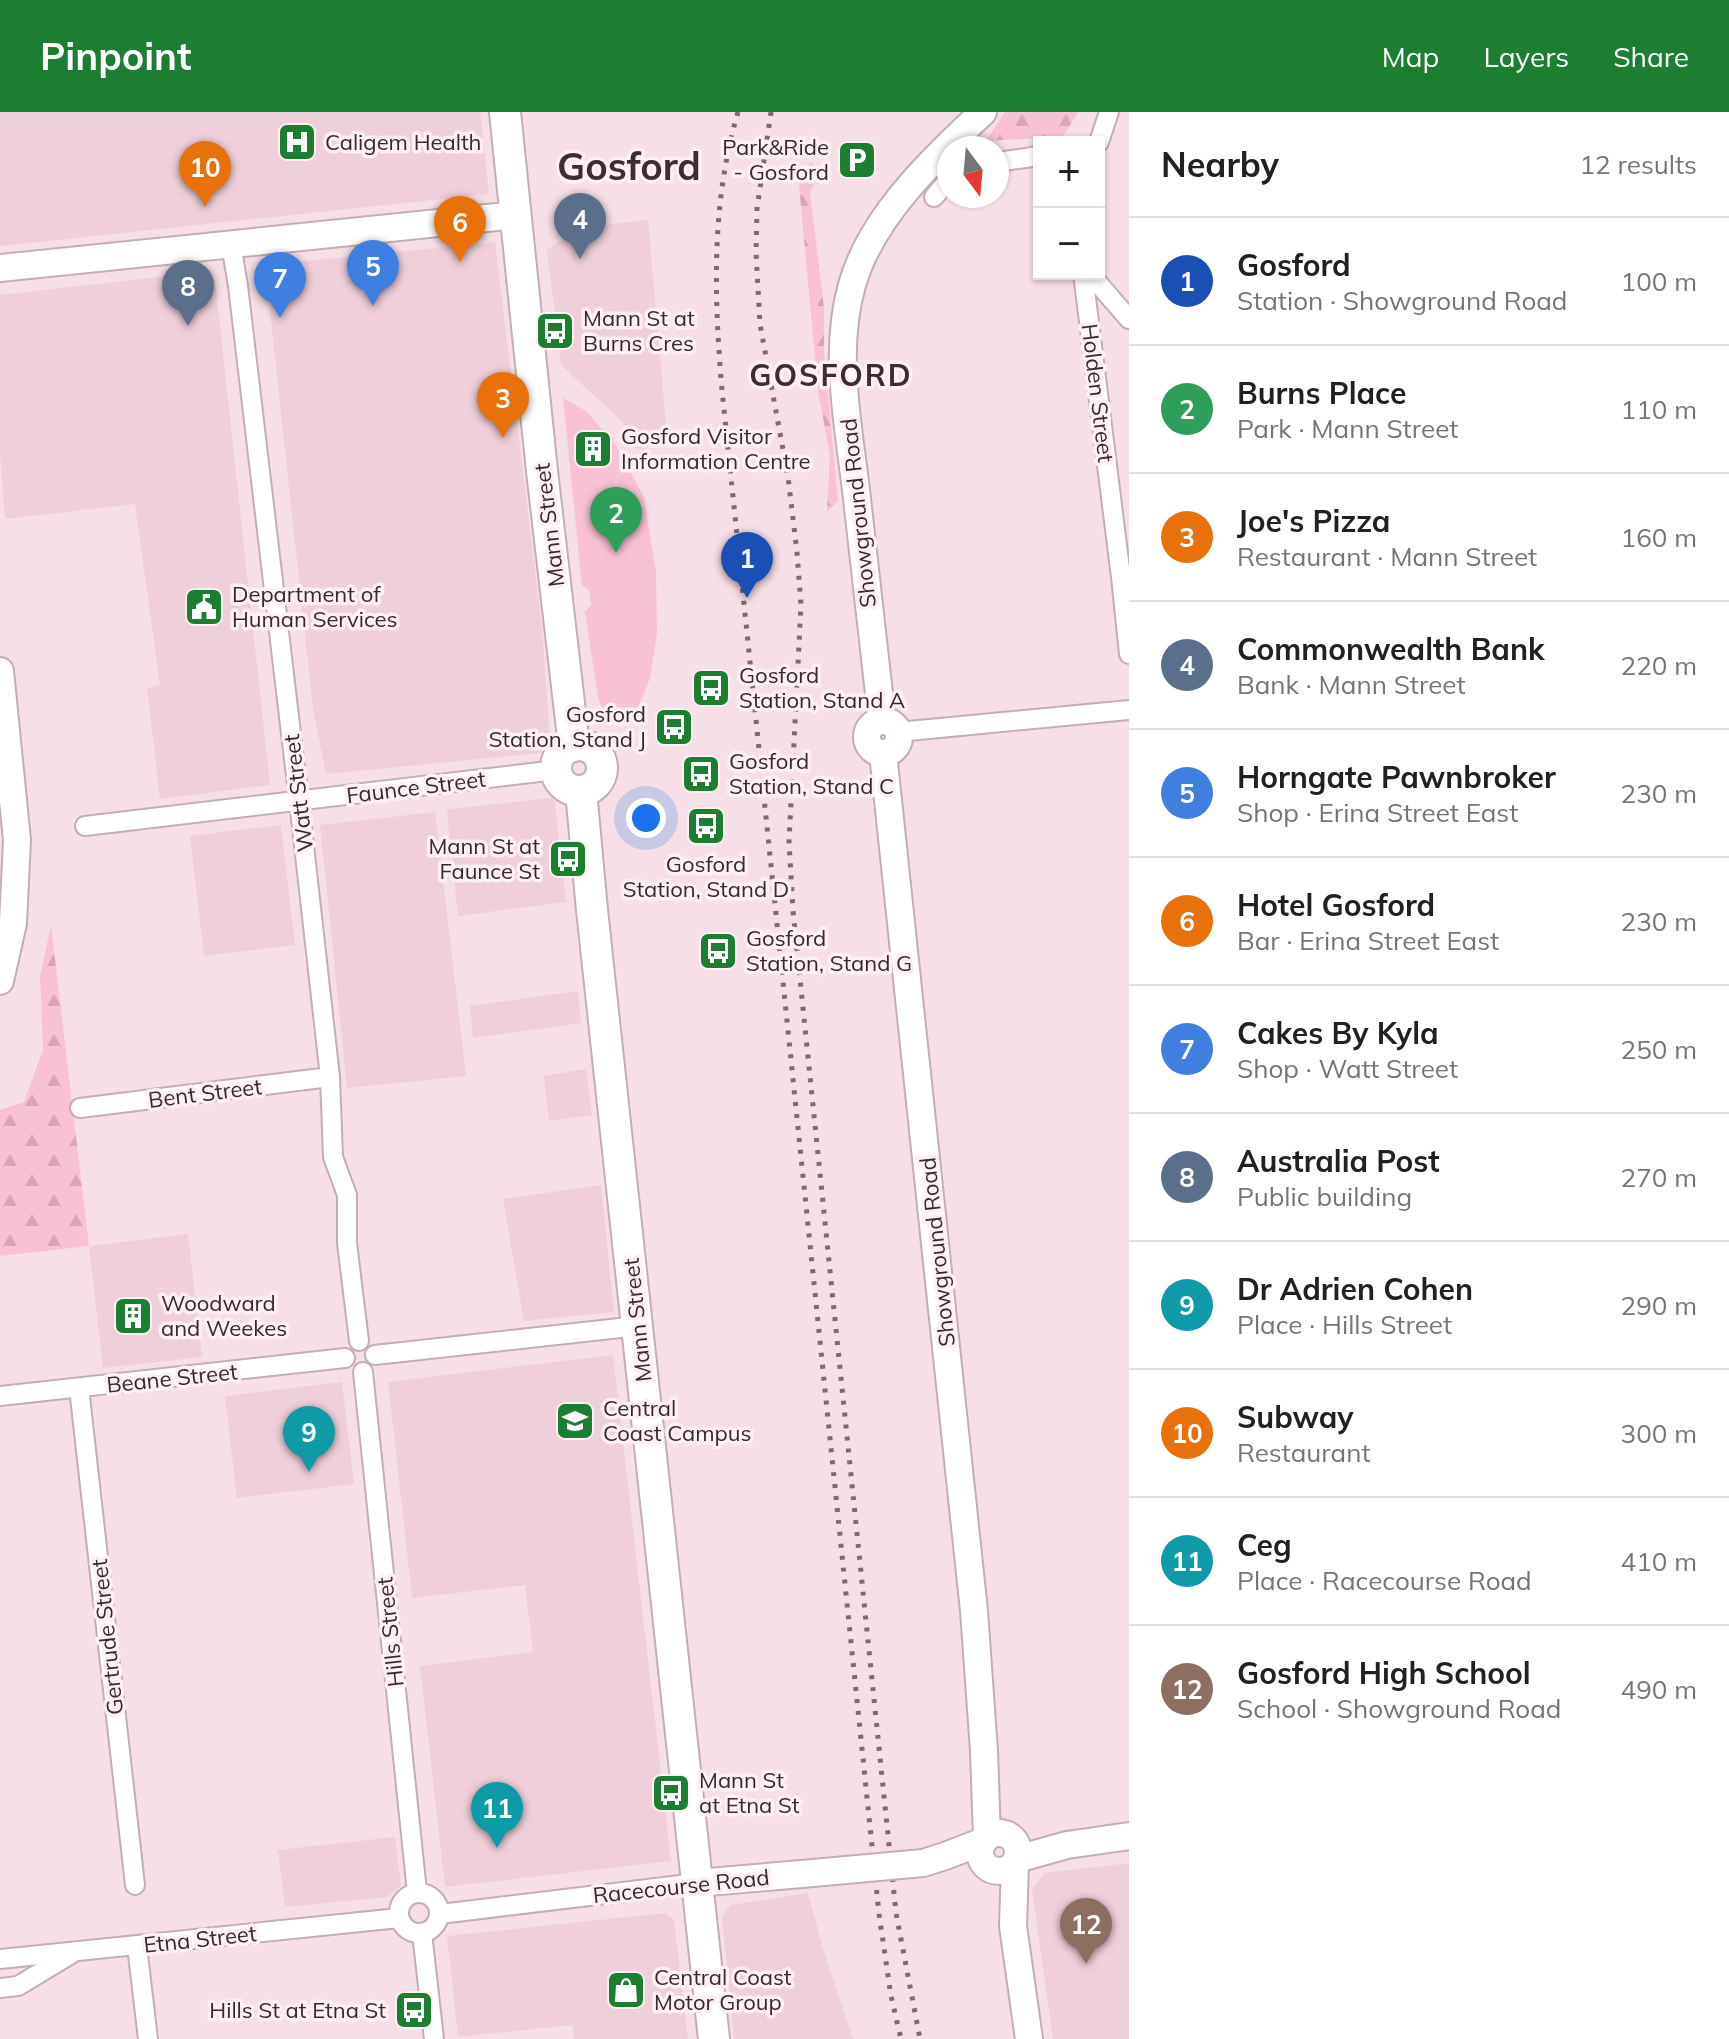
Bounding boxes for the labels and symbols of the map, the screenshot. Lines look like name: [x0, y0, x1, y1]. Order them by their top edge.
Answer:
hospital icon: Caligem Health: [276, 121, 318, 163]
place label: Caligem Health: [325, 128, 482, 156]
place label: Park&Ride - Gosford: [722, 133, 829, 186]
north arrow: [937, 136, 1009, 208]
parking icon: Park&Ride - Gosford: [836, 139, 878, 181]
pin: 10: [179, 141, 231, 207]
district label: Gosford: [557, 142, 701, 190]
pin: 4: [554, 193, 606, 259]
pin: 6: [434, 196, 486, 262]
pin: 5: [347, 240, 399, 306]
pin: 7: [254, 252, 306, 318]
pin: 8: [162, 260, 214, 326]
place label: Mann St at Burns Cres: [583, 304, 695, 357]
bus stop icon: Mann St at Burns Cres: [534, 310, 576, 352]
street label: Holden Street: [1076, 322, 1120, 464]
district label: GOSFORD: [749, 356, 913, 394]
pin: 3: [477, 372, 529, 438]
street label: Showground Road: [834, 417, 882, 609]
place label: Gosford Visitor Information Centre: [621, 422, 811, 475]
building icon: Gosford Visitor Information Centre: [572, 428, 614, 470]
street label: Mann Street: [527, 461, 570, 588]
pin: 2: [590, 487, 642, 553]
pin: 1: [721, 532, 773, 598]
place label: Department of Human Services: [232, 580, 398, 633]
public building icon: Department of Human Services: [183, 586, 225, 628]
place label: Gosford Station, Stand A: [739, 661, 905, 714]
bus stop icon: Gosford Station, Stand A: [690, 667, 732, 709]
place label: Gosford Station, Stand J: [489, 700, 646, 753]
bus stop icon: Gosford Station, Stand J: [653, 706, 695, 748]
street label: Watt Street: [277, 732, 319, 853]
place label: Gosford Station, Stand C: [729, 747, 894, 800]
bus stop icon: Gosford Station, Stand C: [680, 753, 722, 795]
street label: Faunce Street: [345, 765, 487, 809]
your location: [626, 798, 666, 838]
bus stop icon: Gosford Station, Stand D: [685, 805, 727, 847]
place label: Mann St at Faunce St: [428, 832, 540, 885]
bus stop icon: Mann St at Faunce St: [547, 838, 589, 880]
place label: Gosford Station, Stand D: [623, 850, 789, 903]
place label: Gosford Station, Stand G: [746, 924, 912, 977]
bus stop icon: Gosford Station, Stand G: [697, 930, 739, 972]
street label: Bent Street: [147, 1072, 264, 1114]
street label: Showground Road: [913, 1156, 961, 1348]
street label: Mann Street: [617, 1256, 657, 1383]
place label: Woodward and Weekes: [161, 1289, 287, 1342]
building icon: Woodward and Weekes: [112, 1295, 154, 1337]
street label: Beane Street: [105, 1357, 239, 1399]
place label: Central Coast Campus: [603, 1394, 751, 1447]
school or university icon: Central Coast Campus: [554, 1400, 596, 1442]
pin: 9: [283, 1406, 335, 1472]
street label: Gertrude Street: [85, 1557, 129, 1716]
street label: Hills Street: [370, 1576, 410, 1688]
place label: Mann St at Etna St: [699, 1766, 800, 1819]
bus stop icon: Mann St at Etna St: [650, 1772, 692, 1814]
pin: 11: [471, 1782, 523, 1848]
street label: Racecourse Road: [591, 1863, 771, 1909]
pin: 12: [1060, 1898, 1112, 1964]
street label: Etna Street: [142, 1919, 258, 1959]
place label: Central Coast Motor Group: [654, 1963, 792, 2016]
shop icon: Central Coast Motor Group: [605, 1969, 647, 2011]
bus stop icon: Hills St at Etna St: [393, 1989, 435, 2031]
place label: Hills St at Etna St: [209, 1996, 386, 2024]

